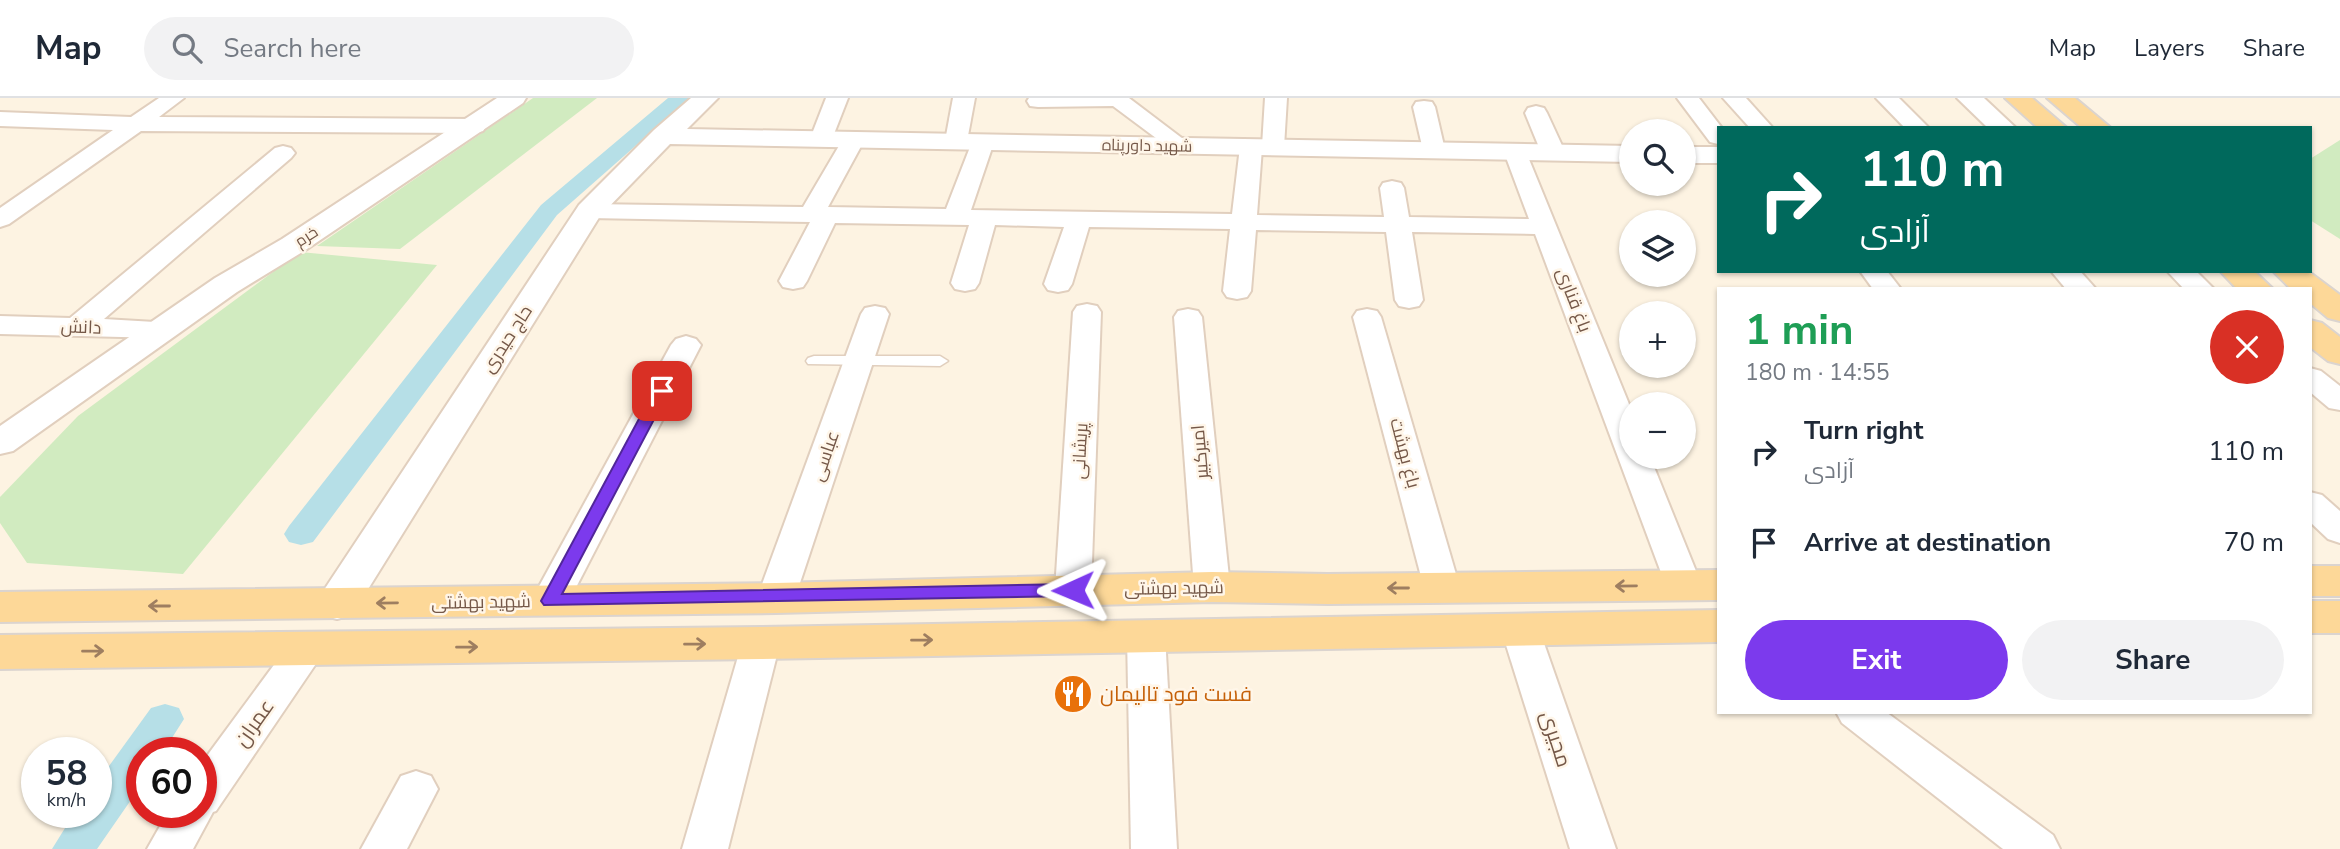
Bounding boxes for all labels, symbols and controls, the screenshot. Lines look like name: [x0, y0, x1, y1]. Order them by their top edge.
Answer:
search box: [144, 17, 634, 80]
text: Map: [35, 26, 102, 71]
icon: search: [168, 29, 206, 67]
text: Search here: [224, 31, 361, 66]
text: Map: [2049, 32, 2096, 64]
text: Layers: [2134, 32, 2205, 64]
text: Share: [2243, 32, 2305, 64]
map controls: [1619, 119, 1696, 469]
button: search: [1619, 119, 1696, 196]
street label: شهید داورپناه: [1102, 134, 1192, 158]
text: 110 m: [1860, 136, 2004, 203]
icon: right: [1745, 154, 1836, 245]
button: layers: [1619, 210, 1696, 287]
text: آزادی: [1860, 210, 1930, 253]
street label: خرم: [291, 221, 322, 253]
street label: باغ قناری: [1551, 264, 1597, 336]
street label: حاج حیدری: [476, 301, 538, 377]
button: +: [1619, 301, 1696, 378]
text: 1 min: [1745, 302, 1854, 359]
button: close: [2210, 310, 2284, 384]
street label: دانش: [60, 314, 102, 340]
text: 180 m · 14:55: [1745, 357, 1890, 388]
pin: [632, 361, 692, 421]
icon: arrive: [643, 372, 681, 410]
button: −: [1619, 392, 1696, 469]
text: Turn right: [1804, 413, 1923, 448]
street label: باغ بهشت: [1384, 415, 1426, 491]
street label: پریشانی: [1067, 422, 1093, 480]
street label: امیرکبیر: [1186, 424, 1214, 481]
street label: عباسی: [805, 427, 845, 485]
icon: right: [1745, 433, 1783, 471]
text: 110 m: [2208, 434, 2284, 469]
text: آزادی: [1804, 455, 1854, 486]
icon: arrive: [1745, 524, 1783, 562]
text: Arrive at destination: [1804, 525, 2051, 560]
text: 70 m: [2224, 525, 2284, 560]
position arrow: [1036, 553, 1110, 627]
street label: شهید بهشتی: [1124, 575, 1224, 601]
one-way arrow: [1615, 579, 1638, 593]
one-way arrow: [1387, 581, 1410, 595]
street label: شهید بهشتی: [431, 589, 531, 615]
one-way arrow: [376, 597, 399, 610]
one-way arrow: [148, 599, 171, 613]
button: Exit: [1745, 620, 2008, 700]
button: Share: [2022, 620, 2284, 700]
one-way arrow: [910, 633, 933, 646]
one-way arrow: [683, 637, 706, 651]
one-way arrow: [455, 640, 478, 654]
one-way arrow: [81, 644, 104, 658]
restaurant icon: فست فود تالیمان: [1052, 673, 1094, 715]
place label: فست فود تالیمان: [1100, 680, 1252, 708]
street label: عمران: [227, 693, 281, 753]
street label: مجیری: [1534, 707, 1578, 771]
speed limit sign: 60: [126, 737, 217, 828]
text: 58: [45, 750, 88, 797]
text: km/h: [47, 788, 86, 812]

